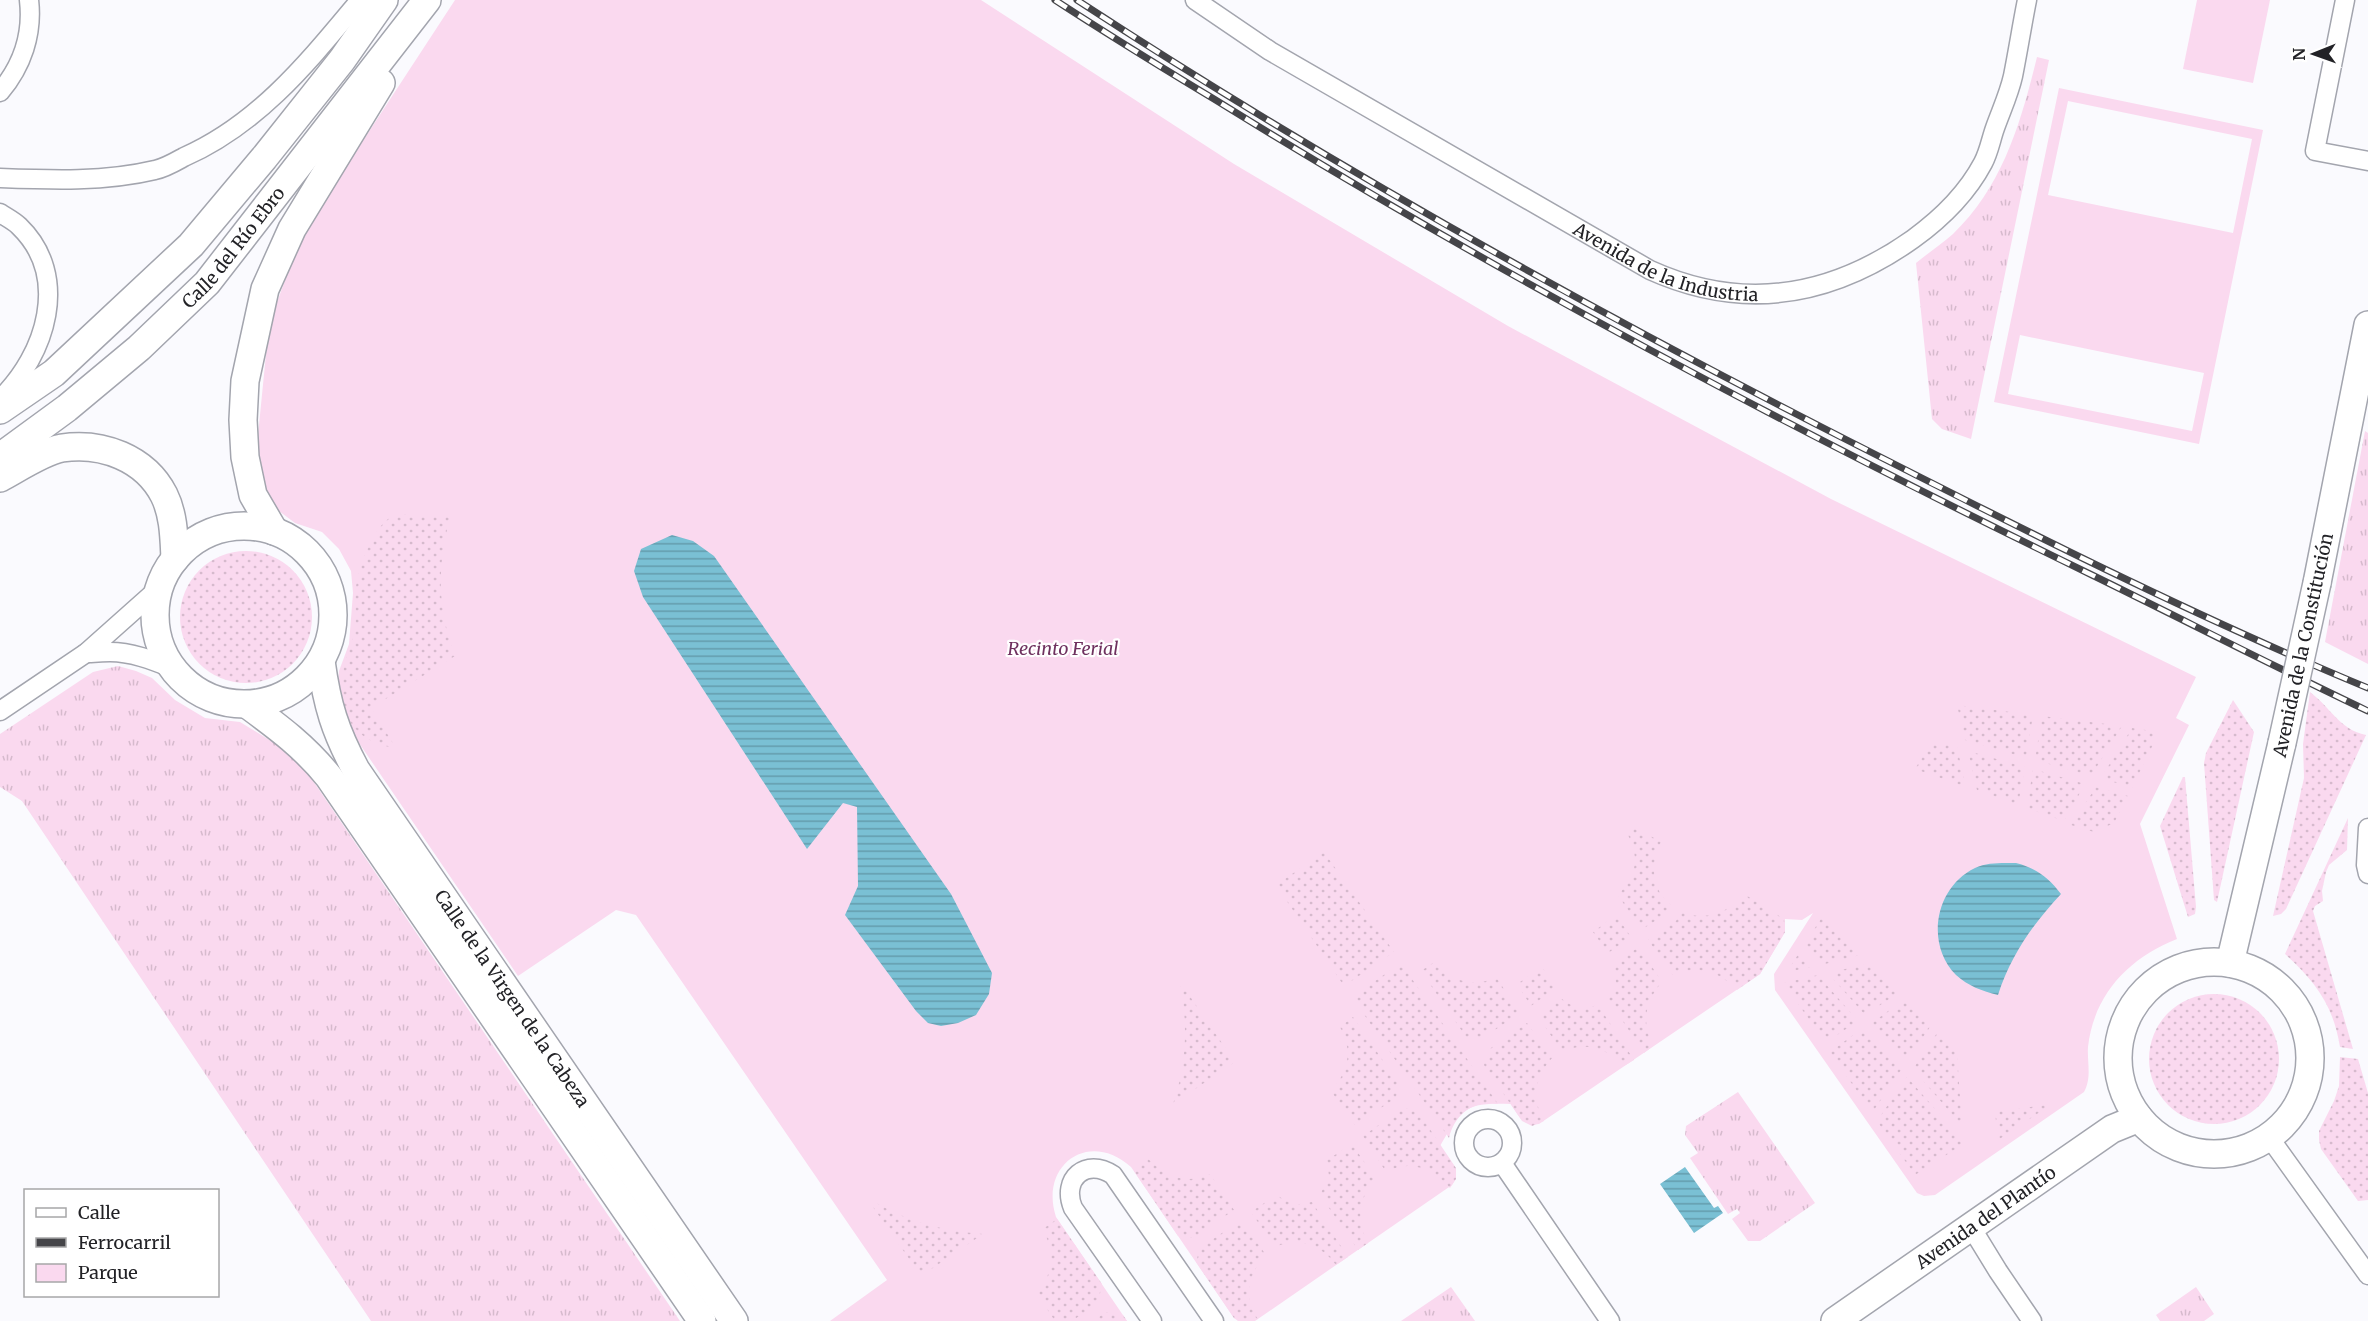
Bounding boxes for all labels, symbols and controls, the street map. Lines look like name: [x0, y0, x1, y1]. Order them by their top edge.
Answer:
north arrow: [2284, 24, 2344, 84]
text: N: [2289, 47, 2309, 61]
street label: Calle del Río Ebro: [177, 182, 289, 313]
street label: Avenida de la Industria: [1569, 216, 1759, 306]
street label: Avenida de la Constitución: [2268, 531, 2338, 760]
park label: Recinto Ferial: [1007, 637, 1119, 660]
street label: Calle de la Virgen de la Cabeza: [430, 885, 595, 1112]
street label: Avenida del Plantío: [1910, 1160, 2060, 1274]
legend: [24, 1189, 219, 1297]
text: Calle: [78, 1201, 120, 1224]
text: Ferrocarril: [78, 1231, 171, 1254]
text: Parque: [78, 1261, 138, 1284]

